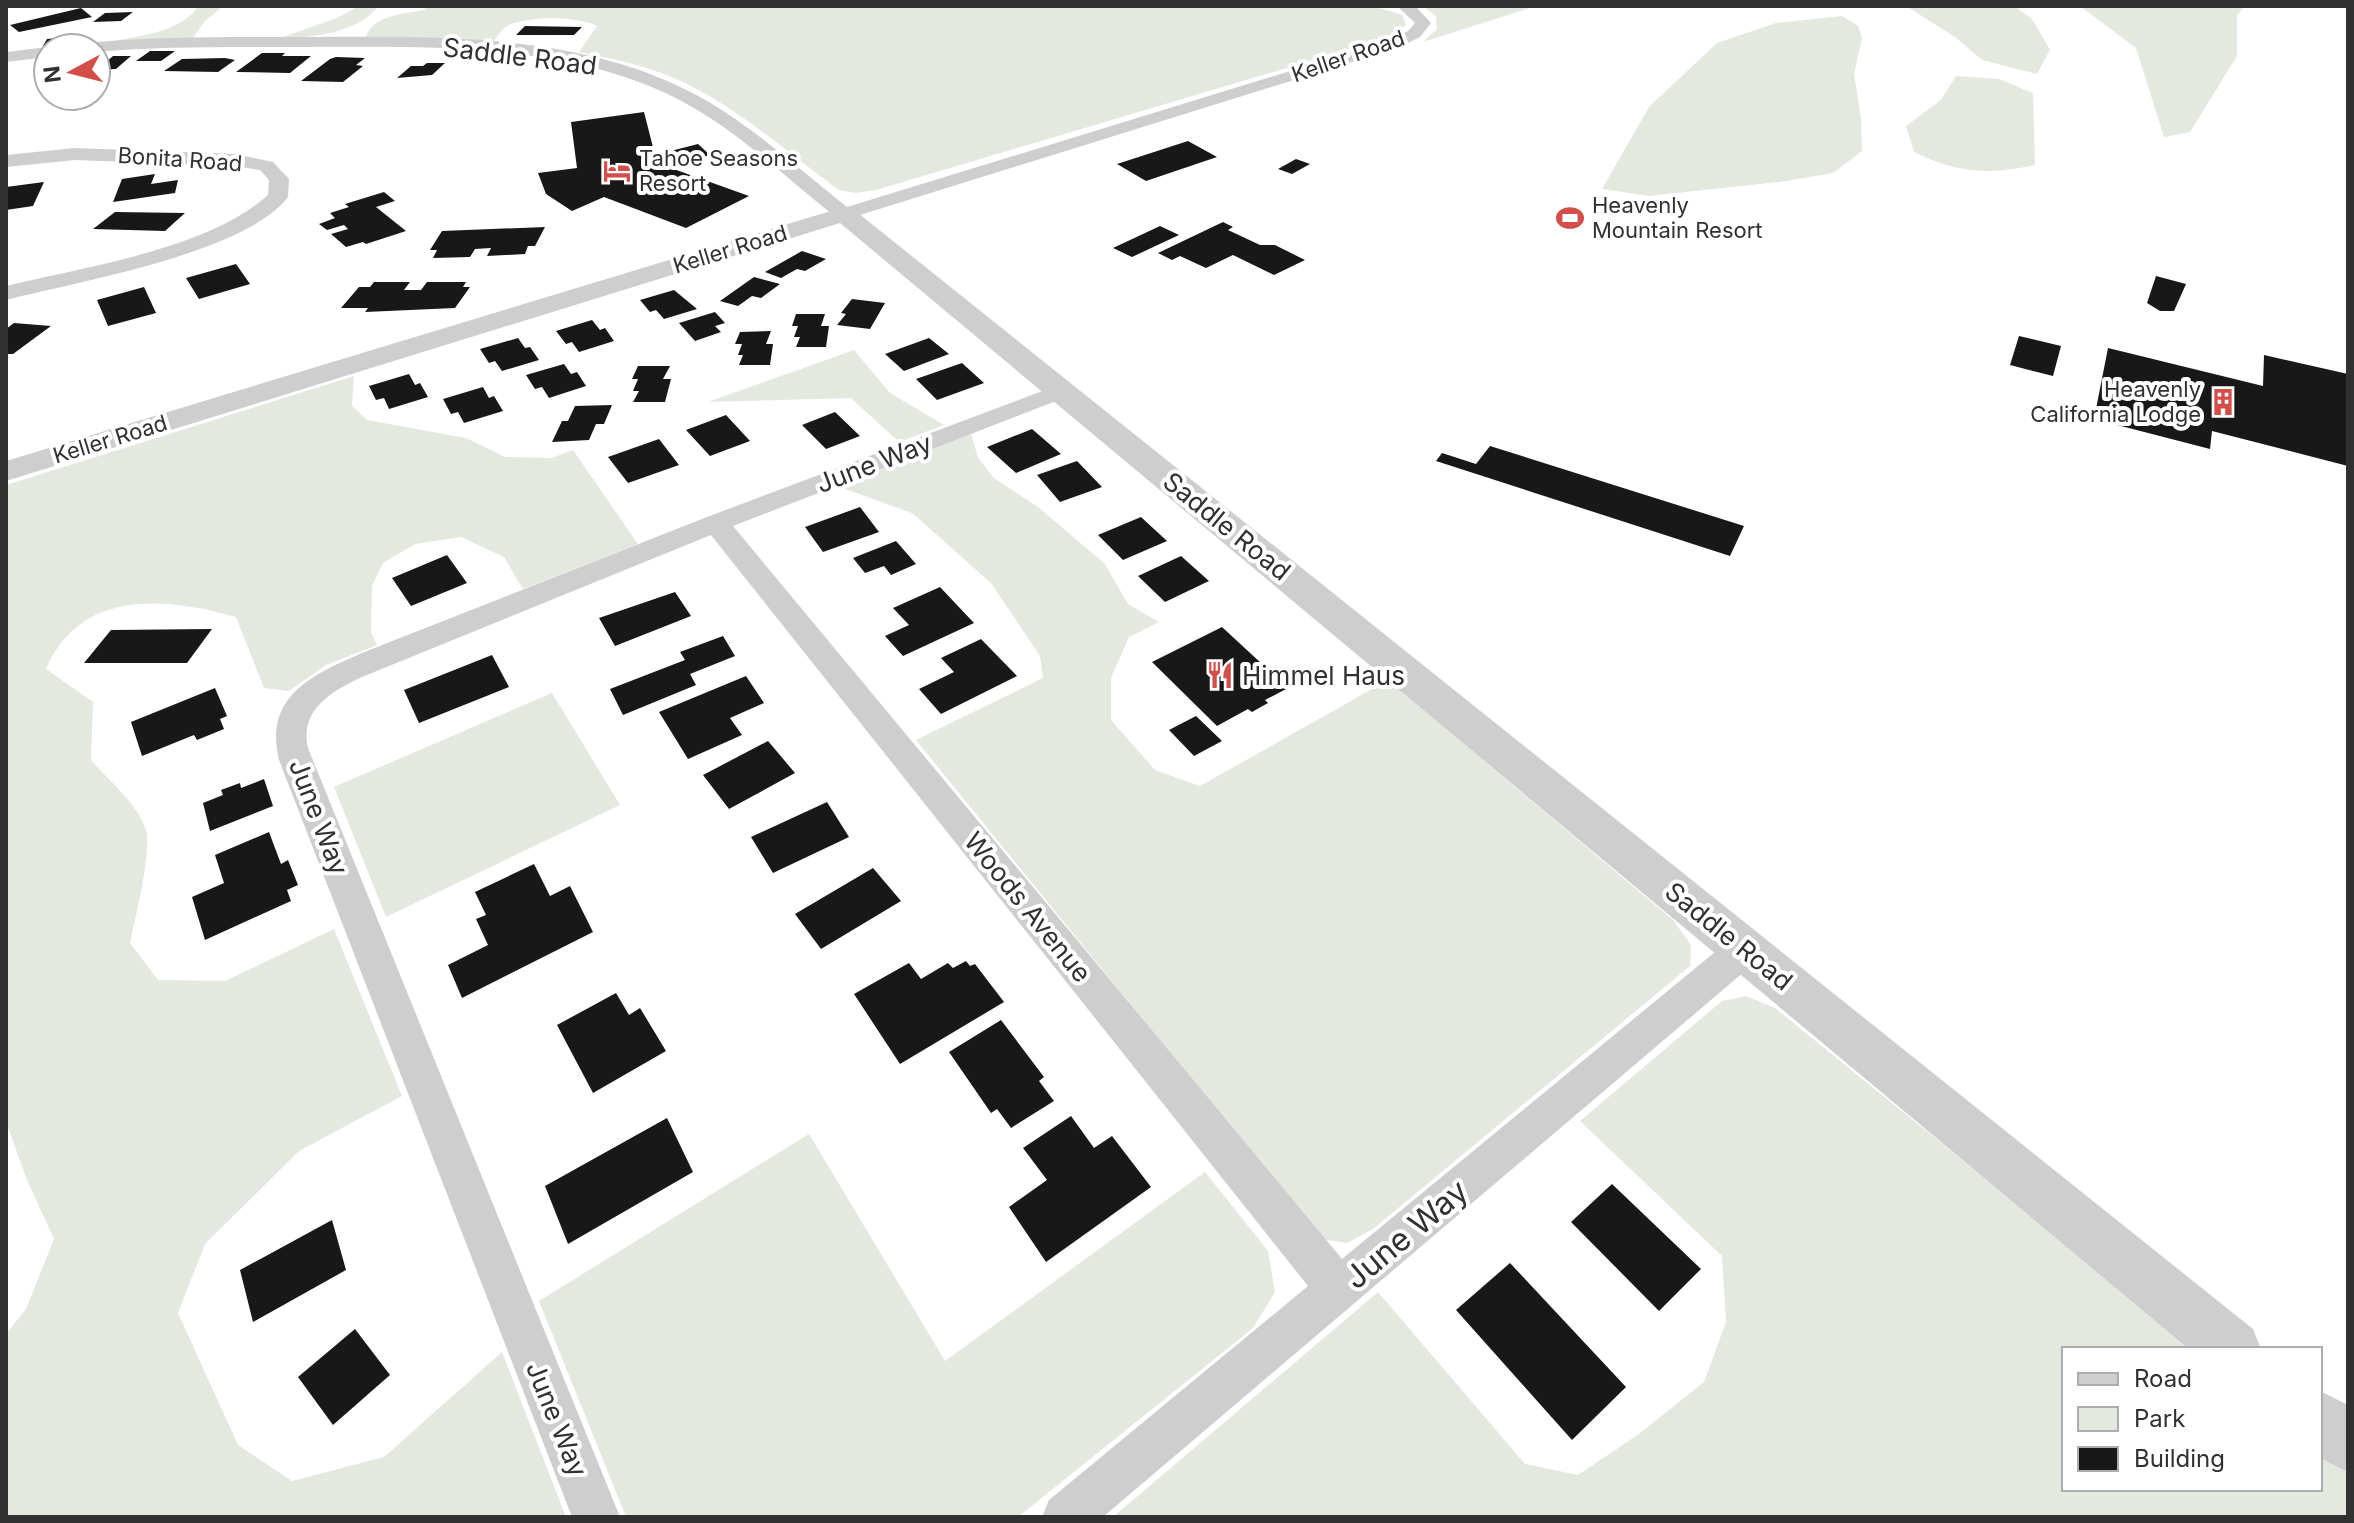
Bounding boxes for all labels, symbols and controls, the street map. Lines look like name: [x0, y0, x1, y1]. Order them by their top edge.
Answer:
street label: Keller Road: [1288, 25, 1408, 87]
street label: Saddle Road: [441, 31, 599, 81]
north arrow: [32, 32, 112, 112]
text: N: [38, 65, 66, 84]
street label: Bonita Road: [117, 142, 243, 176]
place label: Tahoe Seasons Resort: [639, 145, 798, 196]
hotel icon: Tahoe Seasons Resort: [602, 156, 632, 186]
place label: Heavenly Mountain Resort: [1592, 192, 1763, 243]
sports icon: Heavenly Mountain Resort: [1555, 203, 1585, 233]
street label: Keller Road: [670, 219, 790, 279]
place label: Heavenly California Lodge: [2030, 376, 2201, 427]
building icon: Heavenly California Lodge: [2208, 387, 2238, 417]
street label: Keller Road: [50, 409, 170, 469]
street label: June Way: [812, 427, 936, 499]
street label: Saddle Road: [1157, 465, 1297, 587]
restaurant icon: Himmel Haus: [1205, 660, 1235, 690]
place label: Himmel Haus: [1242, 660, 1405, 691]
street label: June Way: [283, 755, 355, 879]
street label: Woods Avenue: [958, 826, 1098, 988]
street label: Saddle Road: [1659, 875, 1799, 997]
street label: June Way: [1336, 1171, 1476, 1297]
legend: [2062, 1347, 2322, 1491]
street label: June Way: [520, 1357, 594, 1481]
text: Road: [2134, 1364, 2192, 1393]
text: Park: [2134, 1404, 2185, 1433]
text: Building: [2134, 1444, 2225, 1473]

